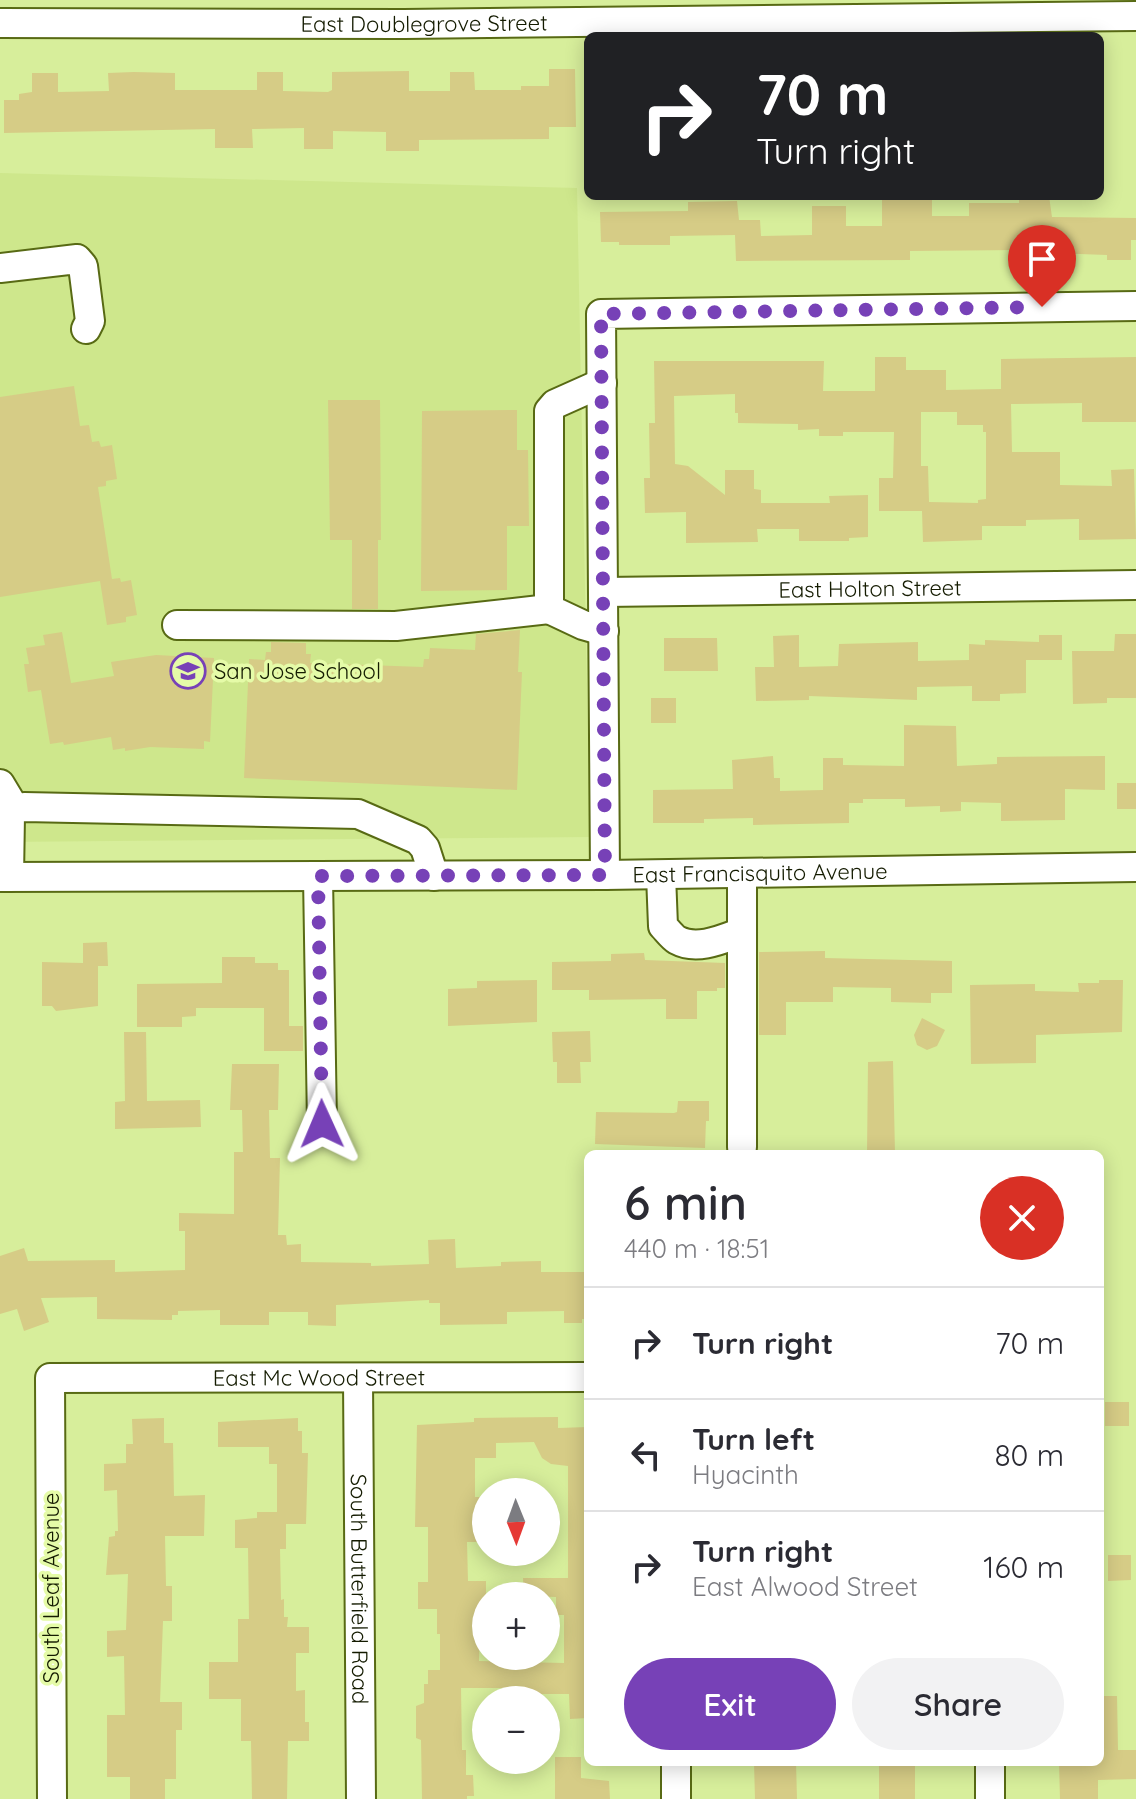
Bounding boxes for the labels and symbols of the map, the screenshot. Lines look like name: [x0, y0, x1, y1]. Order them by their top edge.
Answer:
street label: East Doublegrove Street: [300, 8, 548, 38]
pin: [1008, 225, 1076, 307]
street label: East Holton Street: [778, 573, 962, 604]
school or university icon: San Jose School: [169, 652, 207, 690]
place label: San Jose School: [214, 657, 381, 685]
street label: East Francisquito Avenue: [632, 857, 888, 889]
position arrow: [280, 1082, 364, 1166]
street label: East Mc Wood Street: [213, 1363, 425, 1392]
street label: South Butterfield Road: [345, 1474, 374, 1704]
north arrow: [472, 1478, 560, 1566]
street label: South Leaf Avenue: [37, 1493, 65, 1683]

